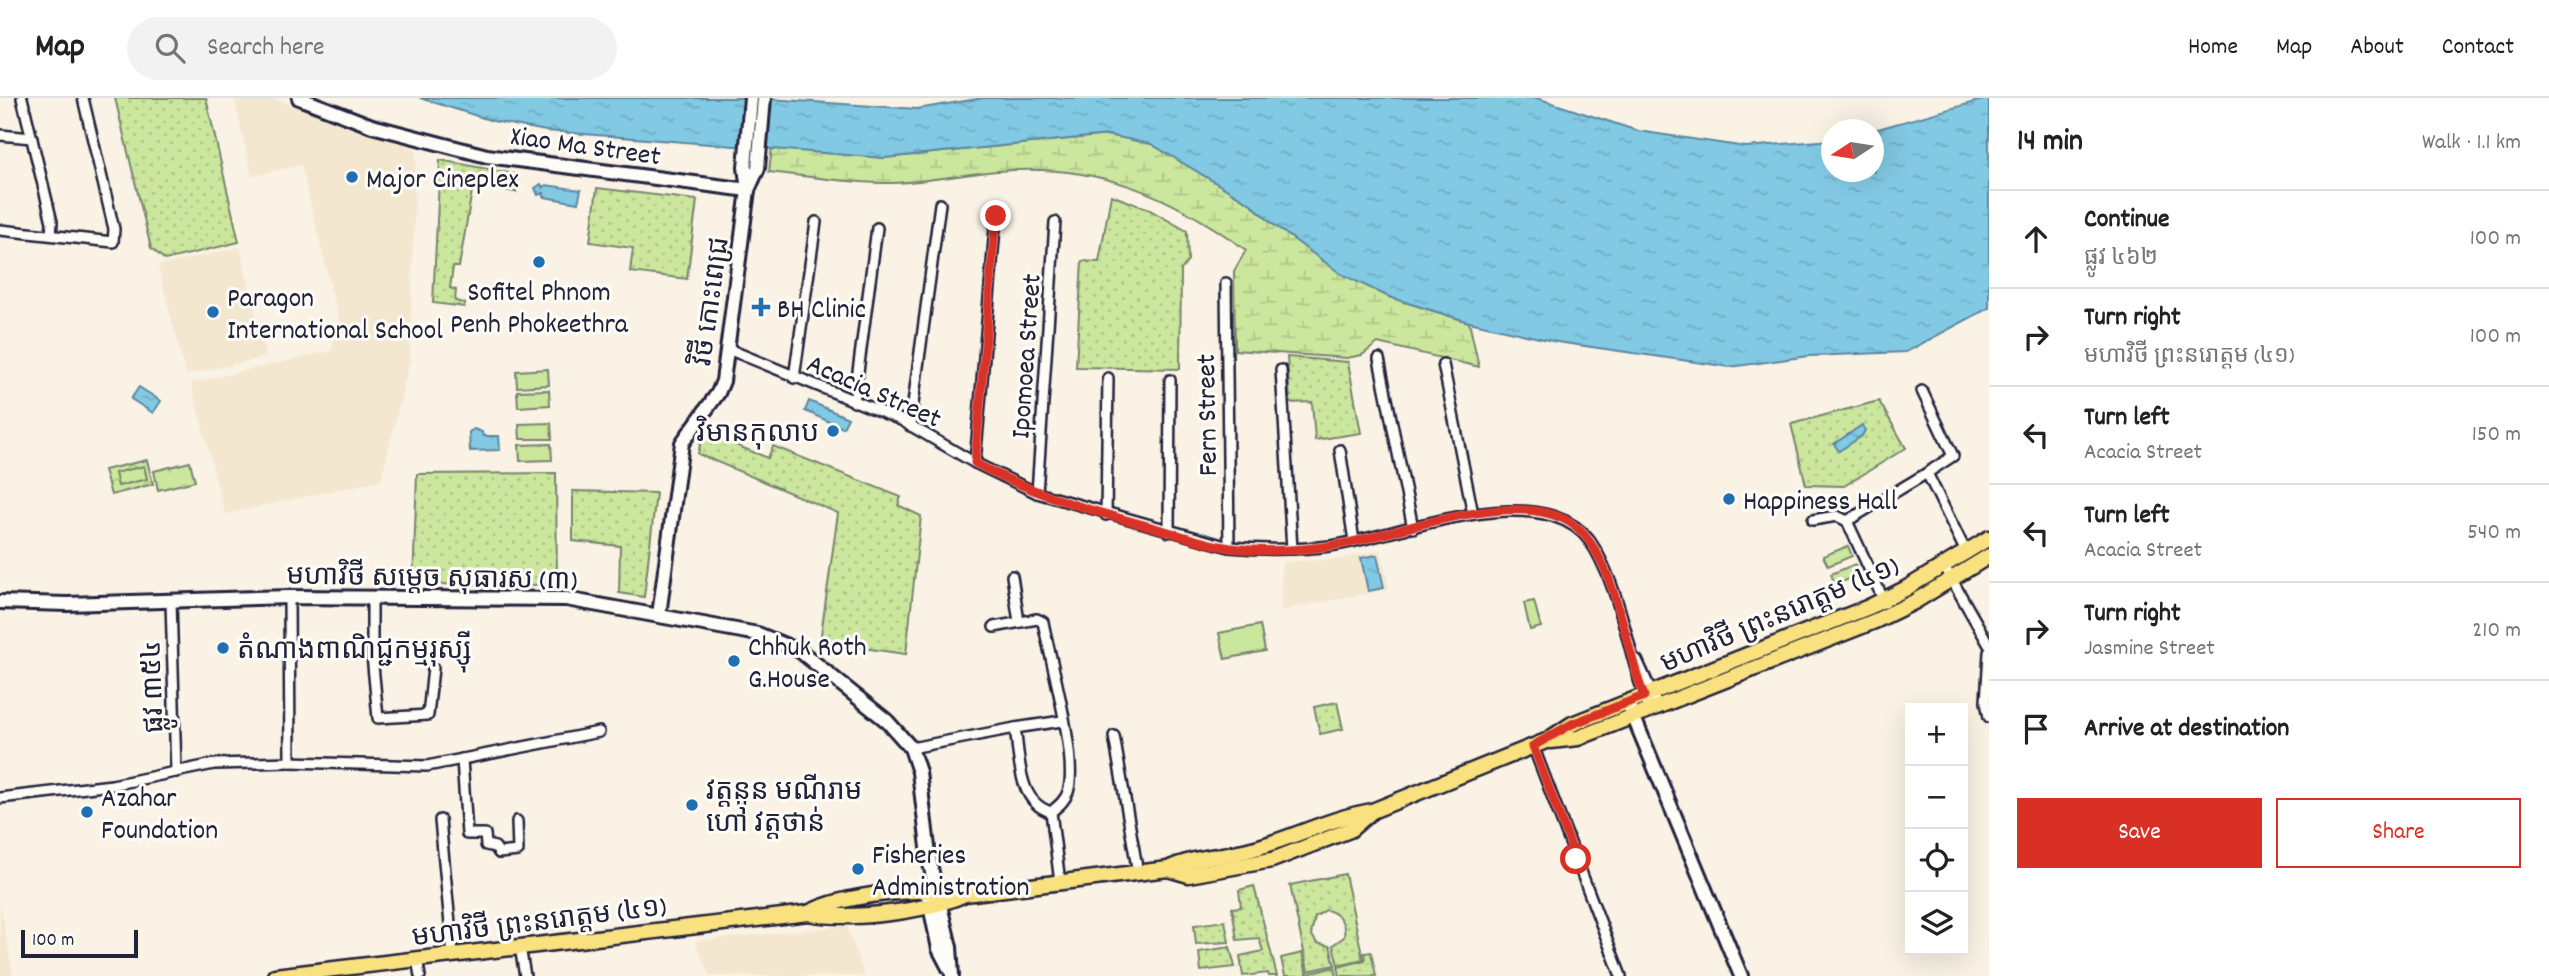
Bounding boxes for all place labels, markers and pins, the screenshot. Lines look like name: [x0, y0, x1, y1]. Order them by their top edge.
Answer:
place label: Major Cineplex: [366, 162, 519, 202]
marker: Major Cineplex: [344, 169, 360, 185]
marker: Sofitel Phnom Penh Phokeethra: [531, 254, 547, 270]
place label: Sofitel Phnom Penh Phokeethra: [450, 275, 629, 347]
place label: Paragon International School: [227, 281, 443, 353]
place label: BH Clinic: [777, 292, 866, 332]
marker: BH Clinic: [751, 297, 771, 317]
marker: Paragon International School: [205, 304, 221, 320]
place label: វិមានកុលាប: [697, 415, 819, 456]
marker: វិមានកុលាប: [825, 423, 841, 439]
place label: Happiness Hall: [1743, 484, 1898, 524]
marker: Happiness Hall: [1721, 491, 1737, 507]
place label: តំណាងពាណិជ្ជកម្មរុស្ស៊ី: [237, 630, 472, 673]
place label: Chhuk Roth G.House: [748, 630, 867, 702]
marker: តំណាងពាណិជ្ជកម្មរុស្ស៊ី: [215, 640, 231, 656]
marker: Chhuk Roth G.House: [726, 653, 742, 669]
place label: វត្តនួន មណីរាម ហៅ វត្តថាន់: [706, 773, 862, 846]
place label: Azahar Foundation: [101, 781, 218, 853]
marker: វត្តនួន មណីរាម ហៅ វត្តថាន់: [684, 797, 700, 813]
marker: Azahar Foundation: [79, 804, 95, 820]
place label: Fisheries Administration: [872, 838, 1029, 910]
marker: Fisheries Administration: [850, 861, 866, 877]

